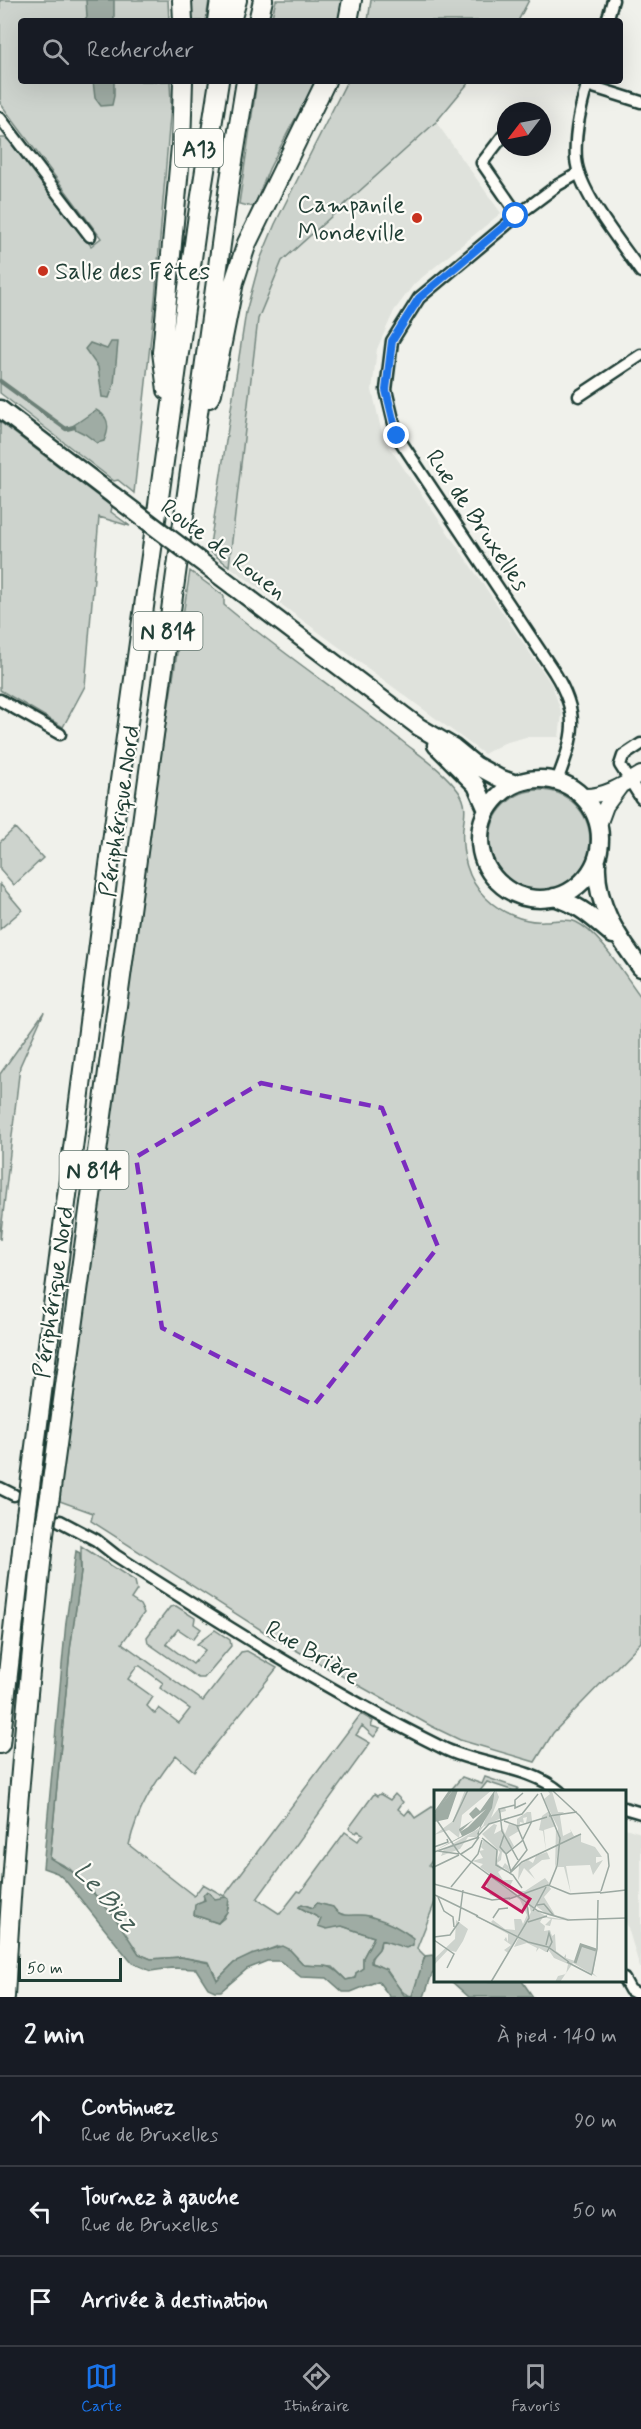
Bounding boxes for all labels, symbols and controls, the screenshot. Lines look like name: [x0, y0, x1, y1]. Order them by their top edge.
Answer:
search box: [18, 18, 623, 84]
icon: search: [39, 35, 72, 68]
text: Rechercher: [87, 37, 194, 65]
north arrow: [497, 102, 551, 156]
road number: A13: [175, 129, 223, 167]
place label: Campanile Mondeville: [297, 190, 405, 249]
route start: [502, 202, 528, 228]
marker: Campanile Mondeville: [410, 211, 424, 225]
place label: Salle des Fêtes: [55, 257, 211, 288]
marker: Salle des Fêtes: [36, 264, 50, 278]
route end: [383, 422, 409, 448]
street label: Rue de Bruxelles: [418, 444, 536, 598]
street label: Route de Rouen: [154, 493, 292, 608]
road number: N 814: [134, 612, 202, 650]
street label: Périphérique Nord: [93, 723, 148, 899]
road number: N 814: [60, 1151, 128, 1189]
street label: Périphérique Nord: [27, 1204, 82, 1380]
street label: Rue Brière: [259, 1614, 365, 1693]
inset map: [434, 1790, 626, 1982]
water label: Le Biez: [65, 1855, 146, 1940]
scale bar: [18, 1955, 122, 1982]
text: 50 m: [27, 1958, 63, 1979]
text: 2 min: [24, 2019, 85, 2053]
text: À pied · 140 m: [497, 2023, 617, 2050]
text: Continuez: [81, 2094, 175, 2122]
icon: ahead: [24, 2105, 57, 2138]
text: 90 m: [574, 2108, 617, 2135]
text: Rue de Bruxelles: [81, 2122, 218, 2149]
text: Tournez à gauche: [81, 2184, 239, 2212]
icon: left: [24, 2195, 57, 2228]
text: 50 m: [572, 2198, 617, 2225]
text: Rue de Bruxelles: [81, 2212, 218, 2239]
icon: arrive: [24, 2285, 57, 2318]
text: Arrivée à destination: [81, 2287, 268, 2315]
tab: Carte: [81, 2360, 122, 2417]
tab: Itinéraire: [284, 2360, 350, 2417]
tab: Favoris: [511, 2360, 560, 2417]

